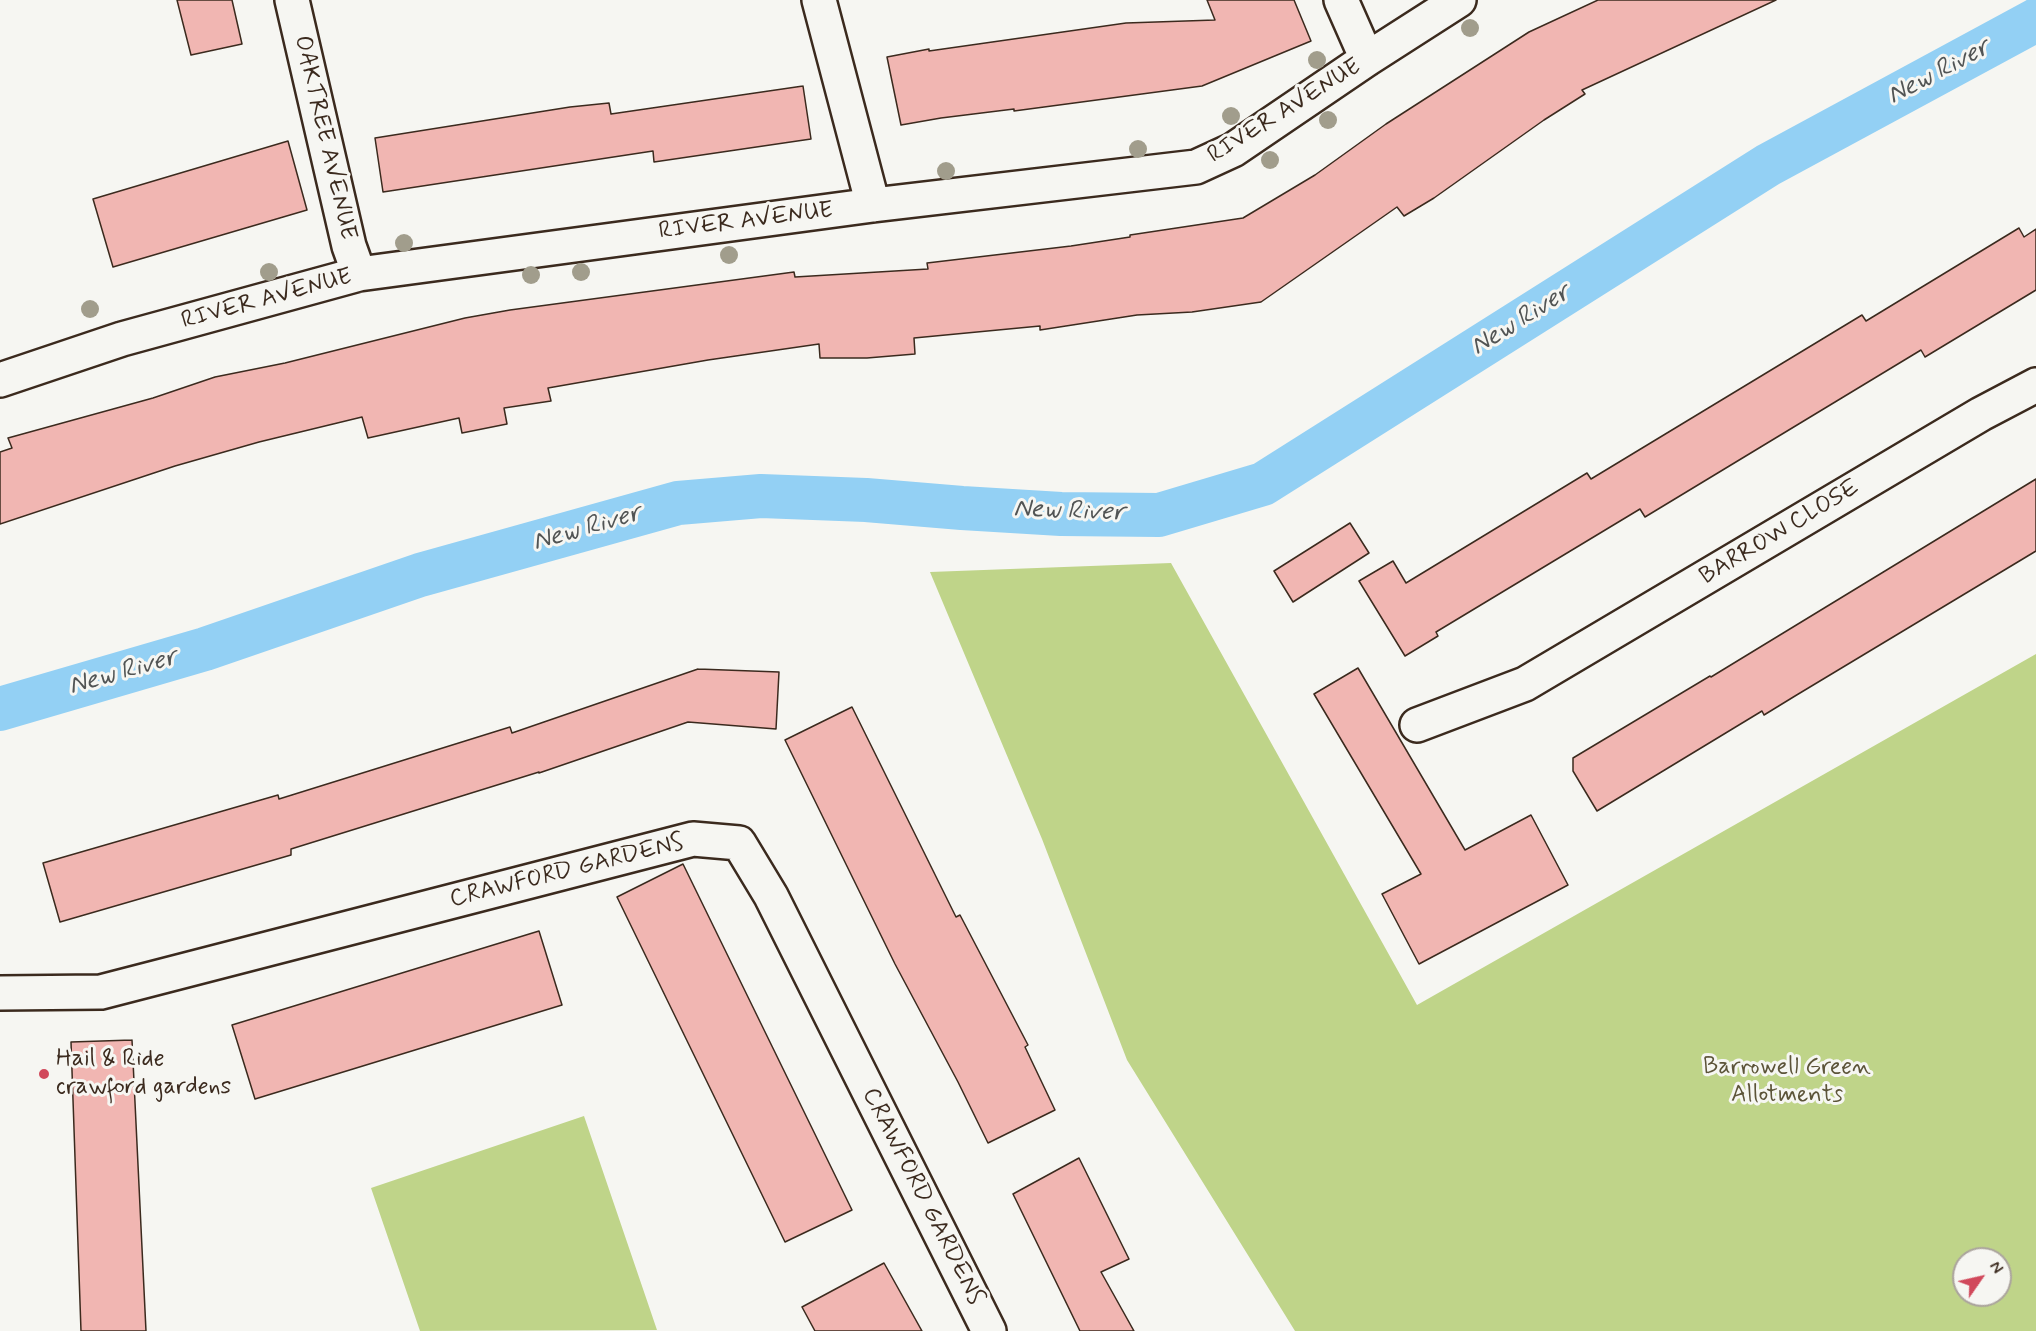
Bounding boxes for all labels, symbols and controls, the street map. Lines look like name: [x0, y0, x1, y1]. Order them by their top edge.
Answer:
street label: OAKTREE AVENUE: [286, 33, 362, 243]
water label: New River: [1883, 33, 1995, 113]
street label: RIVER AVENUE: [1203, 53, 1367, 171]
street label: RIVER AVENUE: [657, 197, 835, 247]
street label: RIVER AVENUE: [179, 263, 355, 337]
water label: New River: [1466, 278, 1576, 364]
street label: BARROW CLOSE: [1695, 474, 1865, 592]
water label: New River: [1013, 494, 1125, 530]
water label: New River: [529, 499, 645, 559]
water label: New River: [65, 643, 181, 703]
street label: CRAWFORD GARDENS: [447, 829, 687, 915]
place label: Hail & Ride crawford gardens: [56, 1046, 231, 1102]
park label: Barrowell Green Allotments: [1703, 1054, 1871, 1110]
marker: Hail & Ride crawford gardens: [37, 1067, 51, 1081]
street label: CRAWFORD GARDENS: [855, 1084, 989, 1310]
north arrow: [1952, 1247, 2012, 1307]
text: N: [1984, 1257, 2007, 1278]

